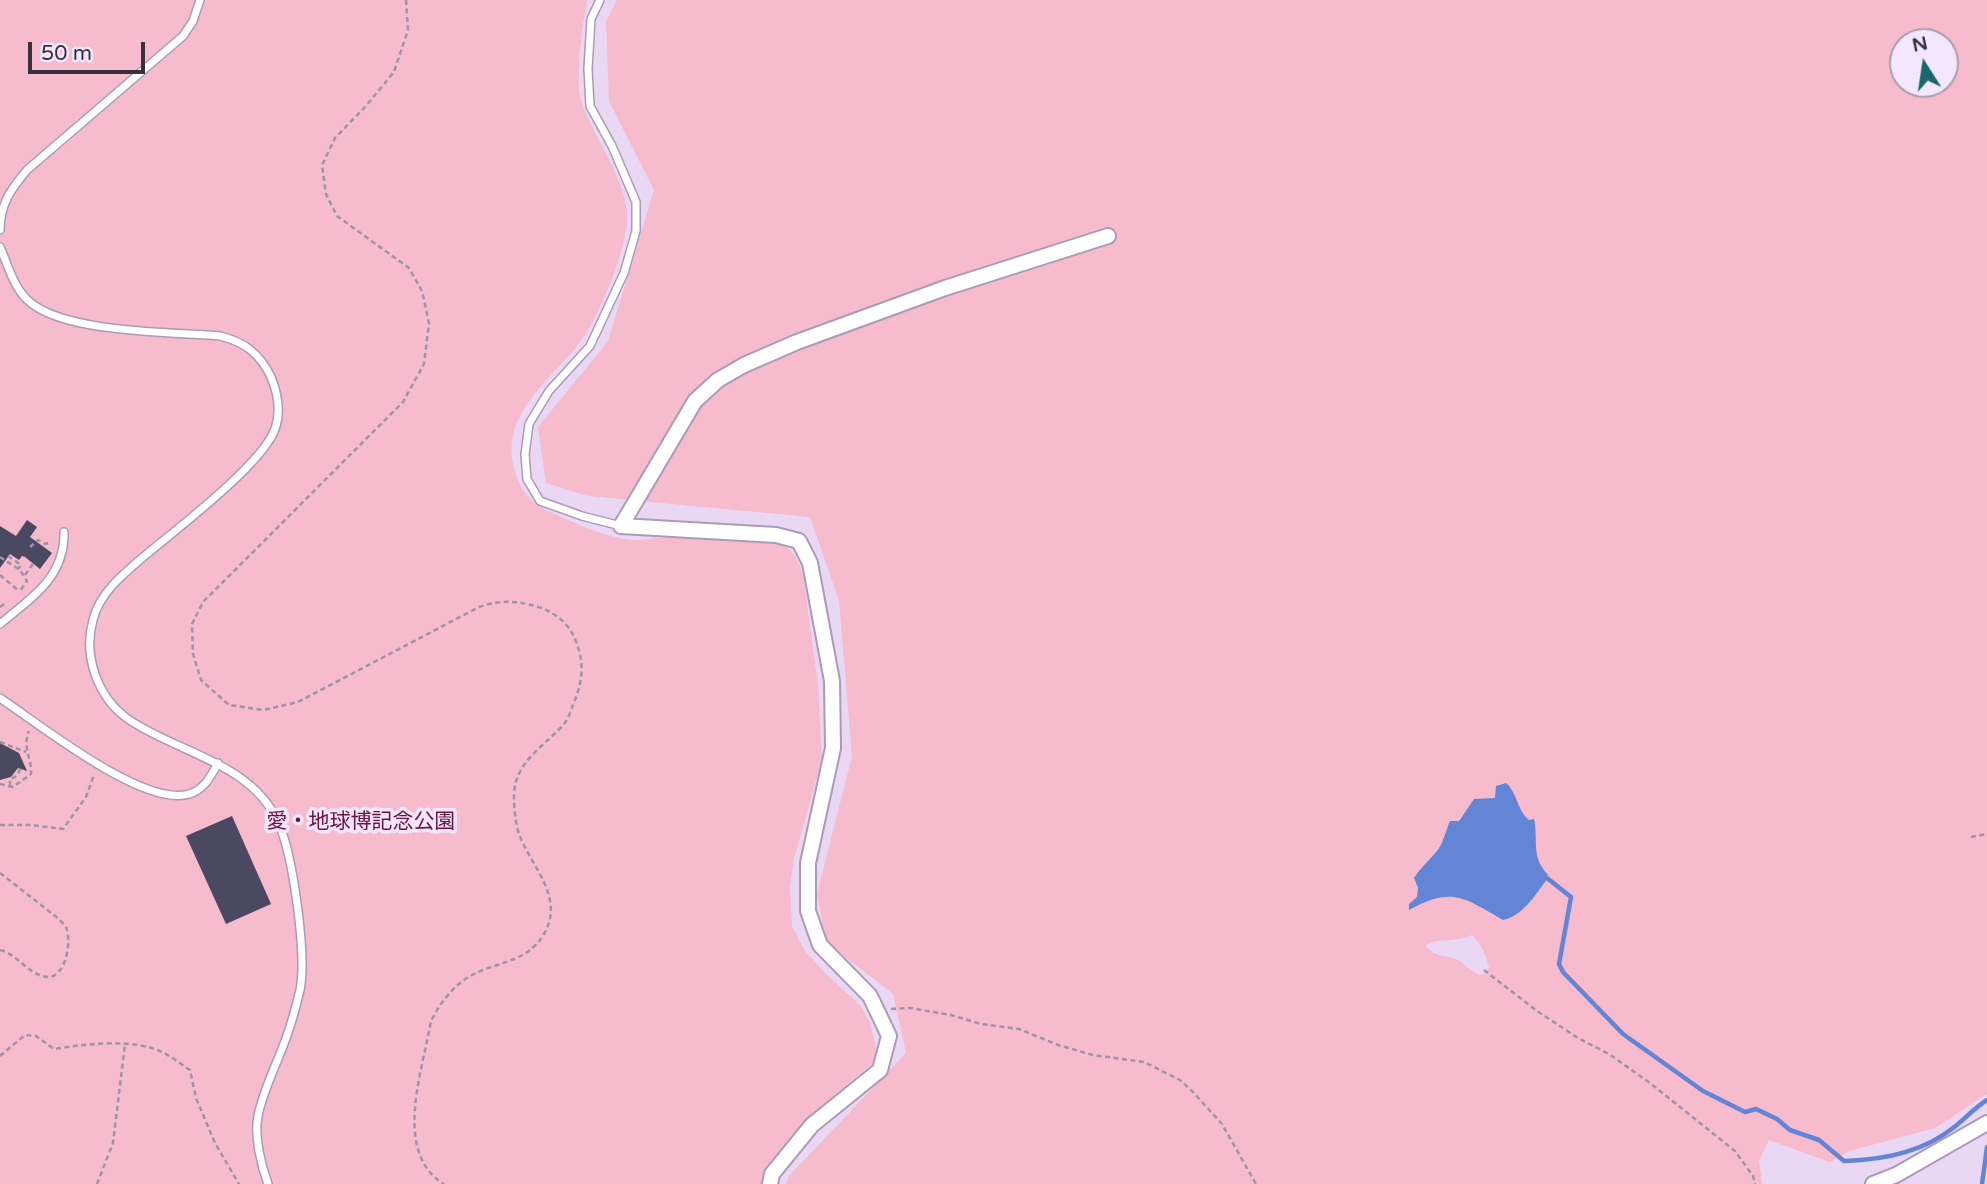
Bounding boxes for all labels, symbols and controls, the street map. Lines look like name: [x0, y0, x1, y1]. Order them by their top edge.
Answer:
scale bar: [32, 28, 149, 72]
north arrow: [1889, 28, 1959, 98]
text: N: [1910, 32, 1930, 57]
text: 50 m: [41, 41, 92, 66]
park label: 愛・地球博記念公園: [267, 809, 455, 835]

